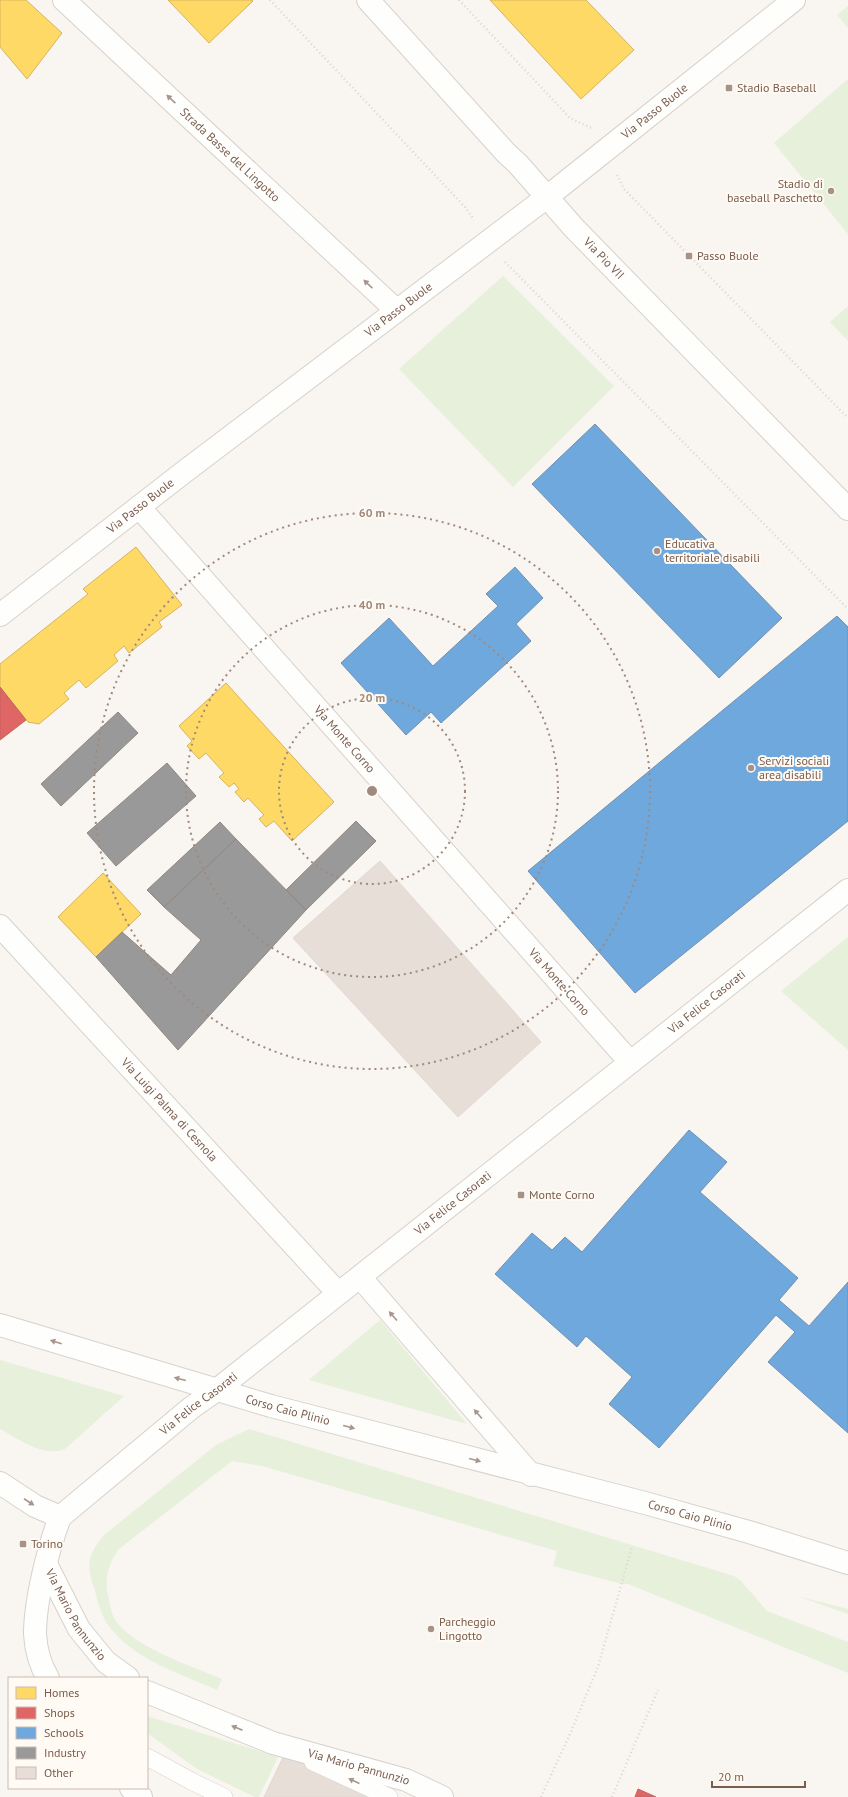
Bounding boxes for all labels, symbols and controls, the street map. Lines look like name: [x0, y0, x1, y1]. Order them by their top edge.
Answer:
street label: Via Passo Buole: [617, 80, 690, 143]
place label: Stadio Baseball: [737, 80, 817, 95]
marker: Stadio Baseball: [724, 83, 734, 93]
one-way arrow: [165, 95, 176, 104]
street label: Strada Basse del Lingotto: [177, 104, 283, 205]
place label: Stadio di baseball Paschetto: [727, 176, 823, 205]
marker: Stadio di baseball Paschetto: [826, 186, 836, 196]
street label: Via Pio VII: [580, 234, 628, 282]
place label: Passo Buole: [697, 248, 759, 263]
marker: Passo Buole: [684, 251, 694, 261]
street label: Via Passo Buole: [361, 279, 435, 340]
one-way arrow: [363, 279, 373, 289]
street label: Via Passo Buole: [103, 475, 177, 537]
text: 60 m: [359, 505, 385, 520]
place label: Educativa territoriale disabili: [665, 536, 760, 565]
marker: Educativa territoriale disabili: [652, 546, 662, 556]
text: 40 m: [359, 597, 385, 612]
text: 20 m: [359, 690, 385, 705]
street label: Via Monte Corno: [310, 701, 379, 776]
place label: Servizi sociali area disabili: [759, 753, 829, 782]
marker: Servizi sociali area disabili: [746, 763, 756, 773]
centre of rings: [365, 784, 379, 798]
street label: Via Monte Corno: [525, 944, 593, 1018]
street label: Via Felice Casorati: [664, 966, 748, 1037]
street label: Via Luigi Palma di Cesnola: [118, 1054, 221, 1164]
street label: Via Felice Casorati: [410, 1167, 494, 1238]
place label: Monte Corno: [529, 1187, 595, 1202]
marker: Monte Corno: [516, 1190, 526, 1200]
one-way arrow: [388, 1310, 397, 1321]
one-way arrow: [49, 1339, 61, 1345]
street label: Via Felice Casorati: [156, 1369, 240, 1439]
one-way arrow: [174, 1376, 186, 1382]
street label: Corso Caio Plinio: [244, 1391, 332, 1428]
one-way arrow: [474, 1409, 483, 1419]
one-way arrow: [344, 1424, 356, 1430]
one-way arrow: [469, 1457, 481, 1463]
street label: Corso Caio Plinio: [646, 1496, 734, 1534]
one-way arrow: [24, 1498, 34, 1506]
place label: Torino: [31, 1536, 63, 1551]
marker: Torino: [18, 1539, 28, 1549]
street label: Via Mario Pannunzio: [42, 1565, 110, 1663]
place label: Parcheggio Lingotto: [439, 1614, 496, 1643]
marker: Parcheggio Lingotto: [426, 1624, 436, 1634]
legend: [8, 1677, 148, 1789]
text: Homes: [44, 1685, 79, 1700]
text: Shops: [44, 1705, 75, 1720]
text: Schools: [44, 1725, 84, 1740]
one-way arrow: [232, 1725, 243, 1731]
text: Industry: [44, 1745, 86, 1760]
street label: Via Mario Pannunzio: [305, 1745, 413, 1788]
scale bar: [712, 1763, 805, 1789]
text: Other: [44, 1765, 73, 1780]
text: 20 m: [718, 1769, 744, 1784]
one-way arrow: [348, 1778, 360, 1784]

